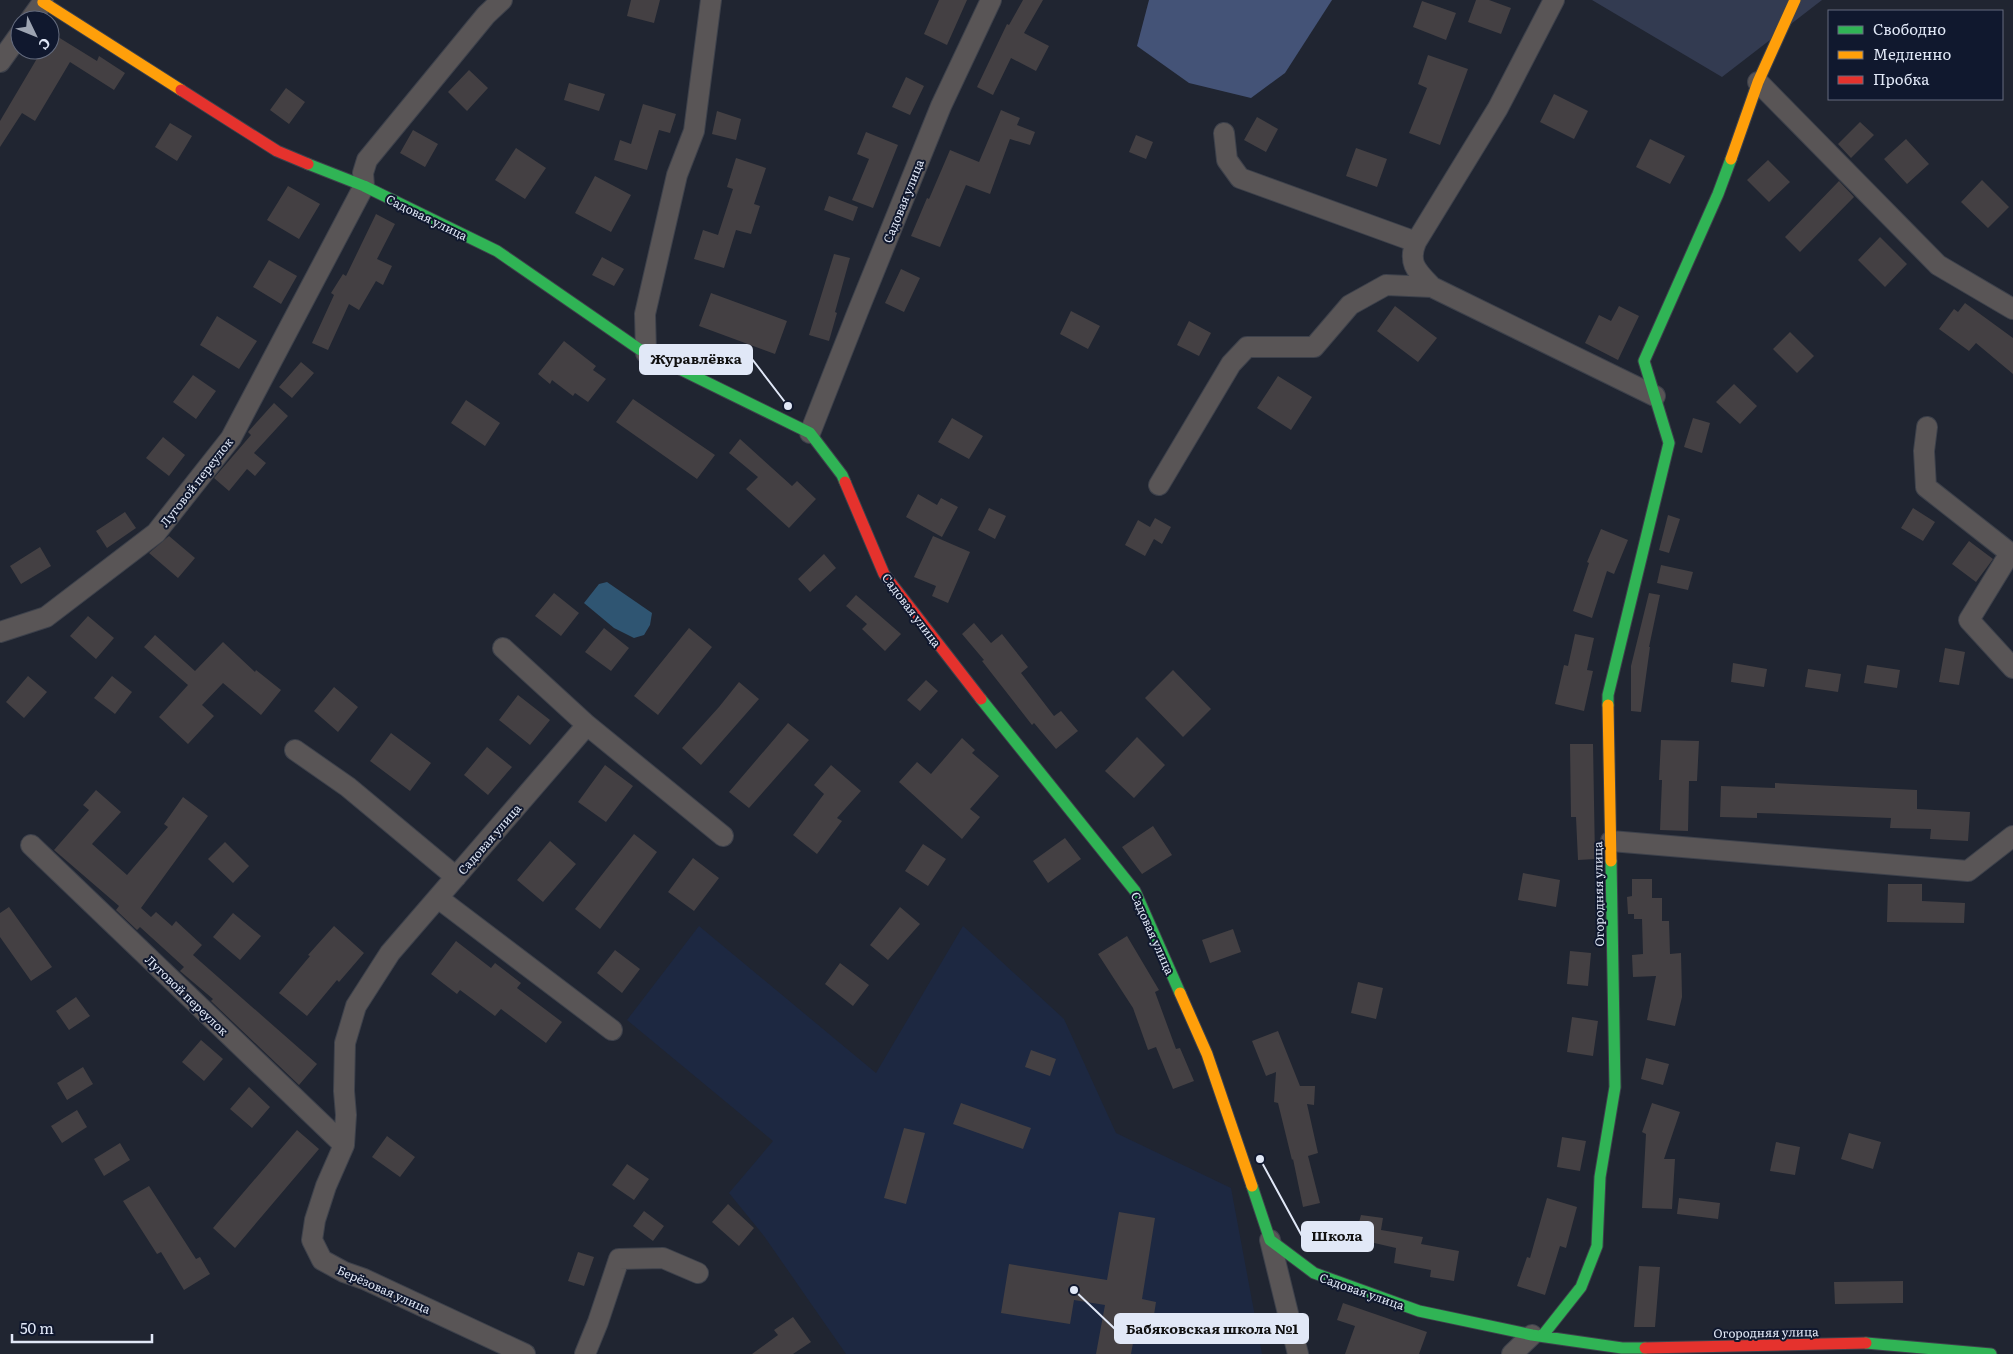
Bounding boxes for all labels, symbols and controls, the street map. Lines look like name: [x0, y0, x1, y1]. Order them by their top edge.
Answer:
north arrow: [10, 10, 60, 60]
legend: [1828, 10, 2003, 100]
text: Свободно: [1873, 17, 1946, 40]
text: С: [34, 34, 56, 55]
text: Медленно: [1873, 42, 1951, 65]
text: Пробка: [1873, 67, 1930, 90]
street label: Садовая улица: [878, 156, 928, 246]
street label: Садовая улица: [383, 189, 471, 245]
callout: Журавлёвка: [640, 345, 752, 374]
text: Журавлёвка: [650, 348, 743, 368]
street label: Луговой переулок: [155, 433, 237, 531]
street label: Садовая улица: [878, 569, 946, 651]
street label: Садовая улица: [453, 799, 525, 878]
street label: Огородняя улица: [1588, 841, 1608, 947]
street label: Садовая улица: [1127, 889, 1179, 978]
street label: Луговой переулок: [141, 951, 233, 1039]
callout: Школа: [1302, 1222, 1373, 1251]
text: Школа: [1311, 1225, 1364, 1245]
street label: Берёзовая улица: [334, 1260, 434, 1318]
street label: Садовая улица: [1317, 1268, 1407, 1314]
scale bar: [12, 1312, 152, 1344]
callout: Бабяковская школа №1: [1115, 1314, 1308, 1343]
text: 50 m: [20, 1316, 54, 1339]
text: Бабяковская школа №1: [1126, 1318, 1299, 1338]
street label: Огородняя улица: [1713, 1322, 1819, 1342]

